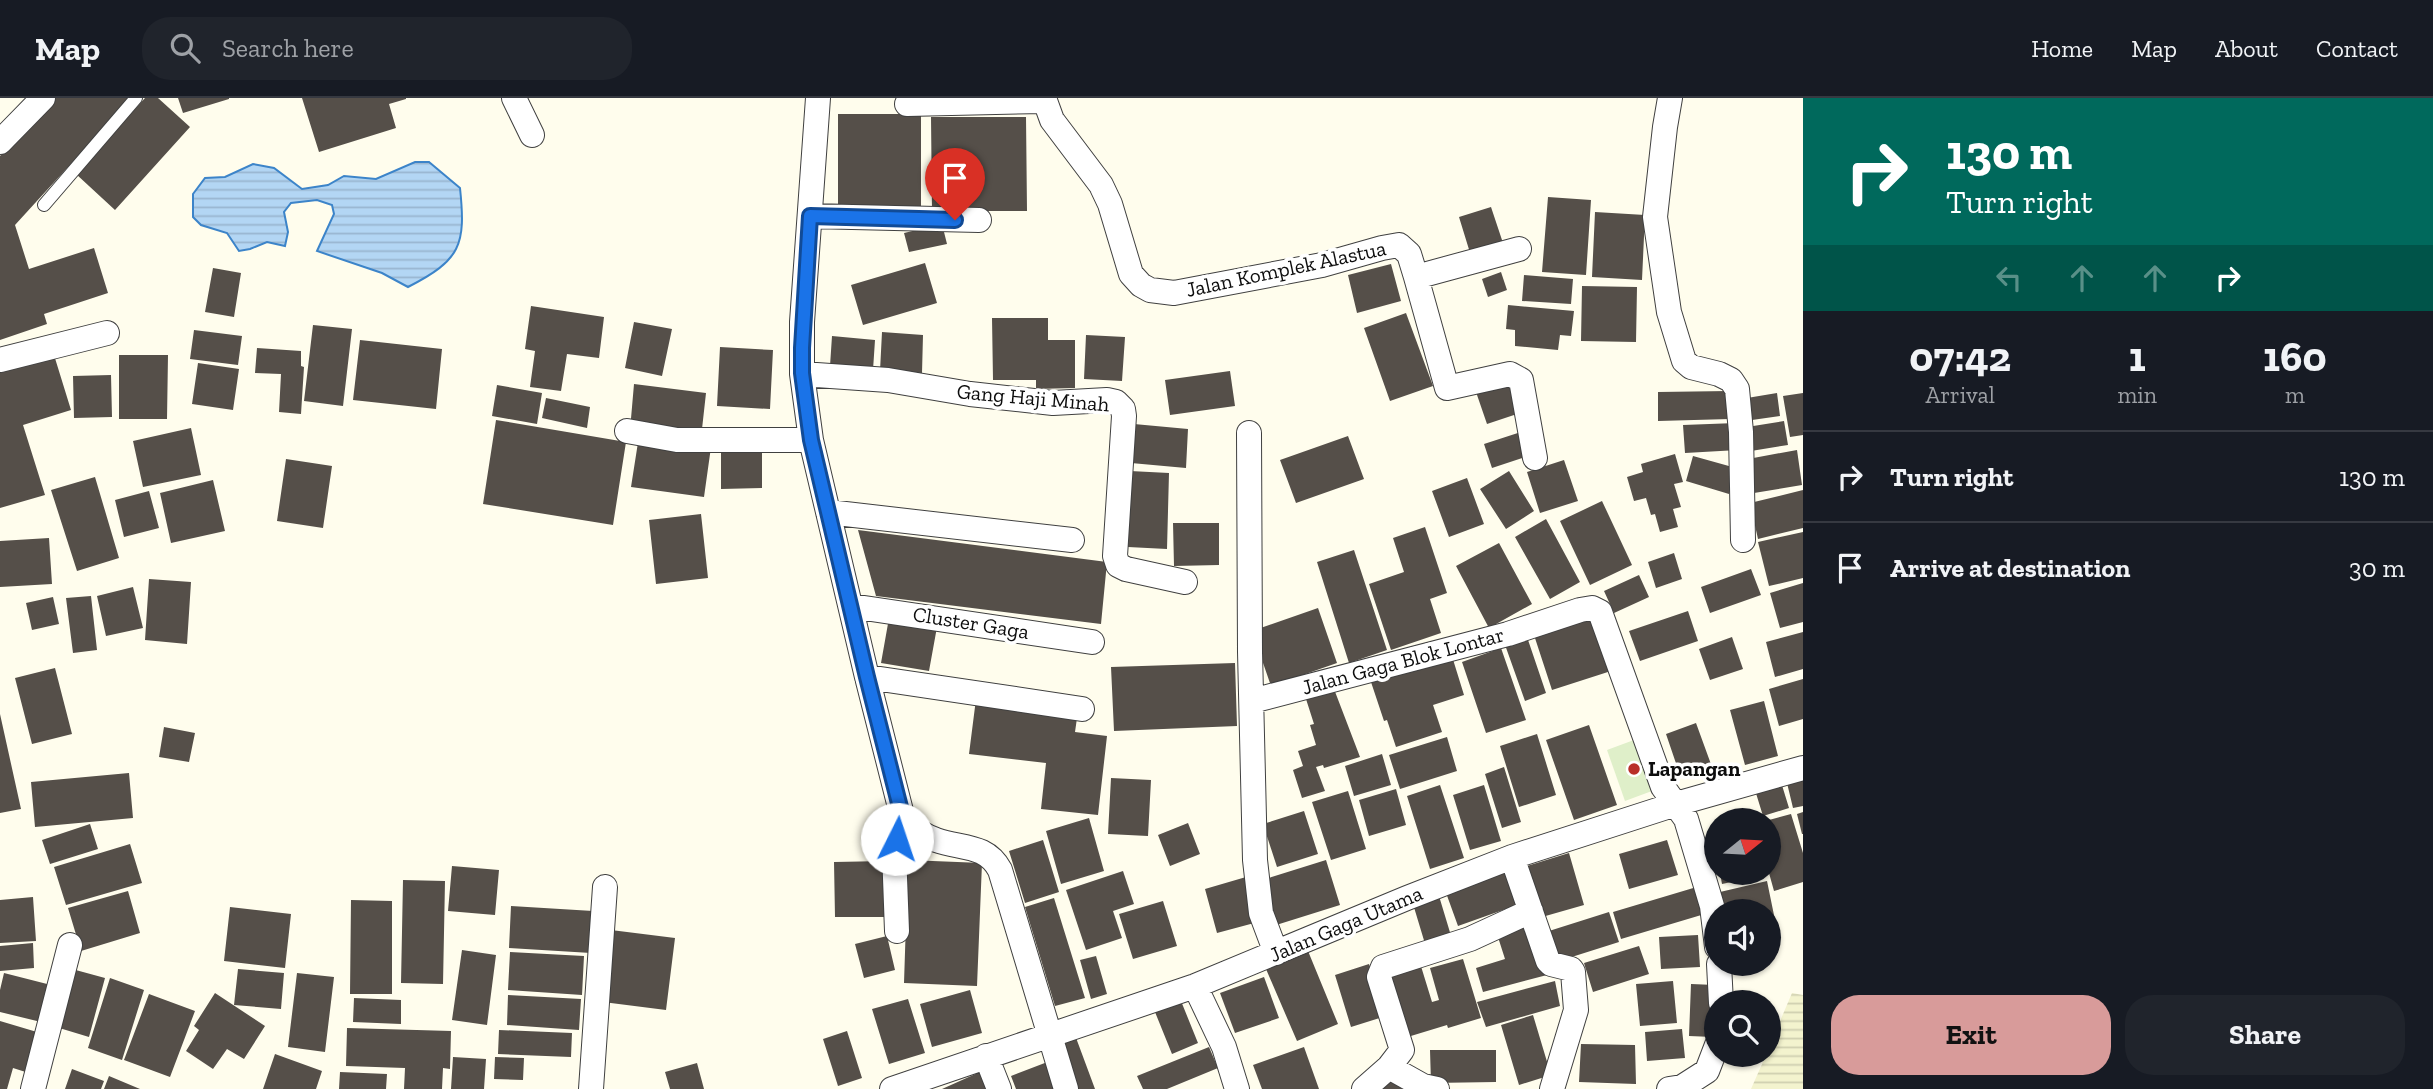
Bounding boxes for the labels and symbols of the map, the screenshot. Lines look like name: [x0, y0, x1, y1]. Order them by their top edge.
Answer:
pin: [925, 148, 985, 220]
street label: Jalan Komplek Alastua: [1184, 235, 1388, 302]
street label: Gang Haji Minah: [956, 378, 1111, 418]
street label: Cluster Gaga: [911, 601, 1031, 644]
street label: Jalan Gaga Blok Lontar: [1299, 621, 1507, 700]
place label: Lapangan: [1648, 756, 1741, 781]
marker: Lapangan: [1626, 761, 1642, 777]
position arrow: [860, 802, 934, 876]
north arrow: [1704, 808, 1782, 886]
street label: Jalan Gaga Utama: [1266, 880, 1426, 967]

